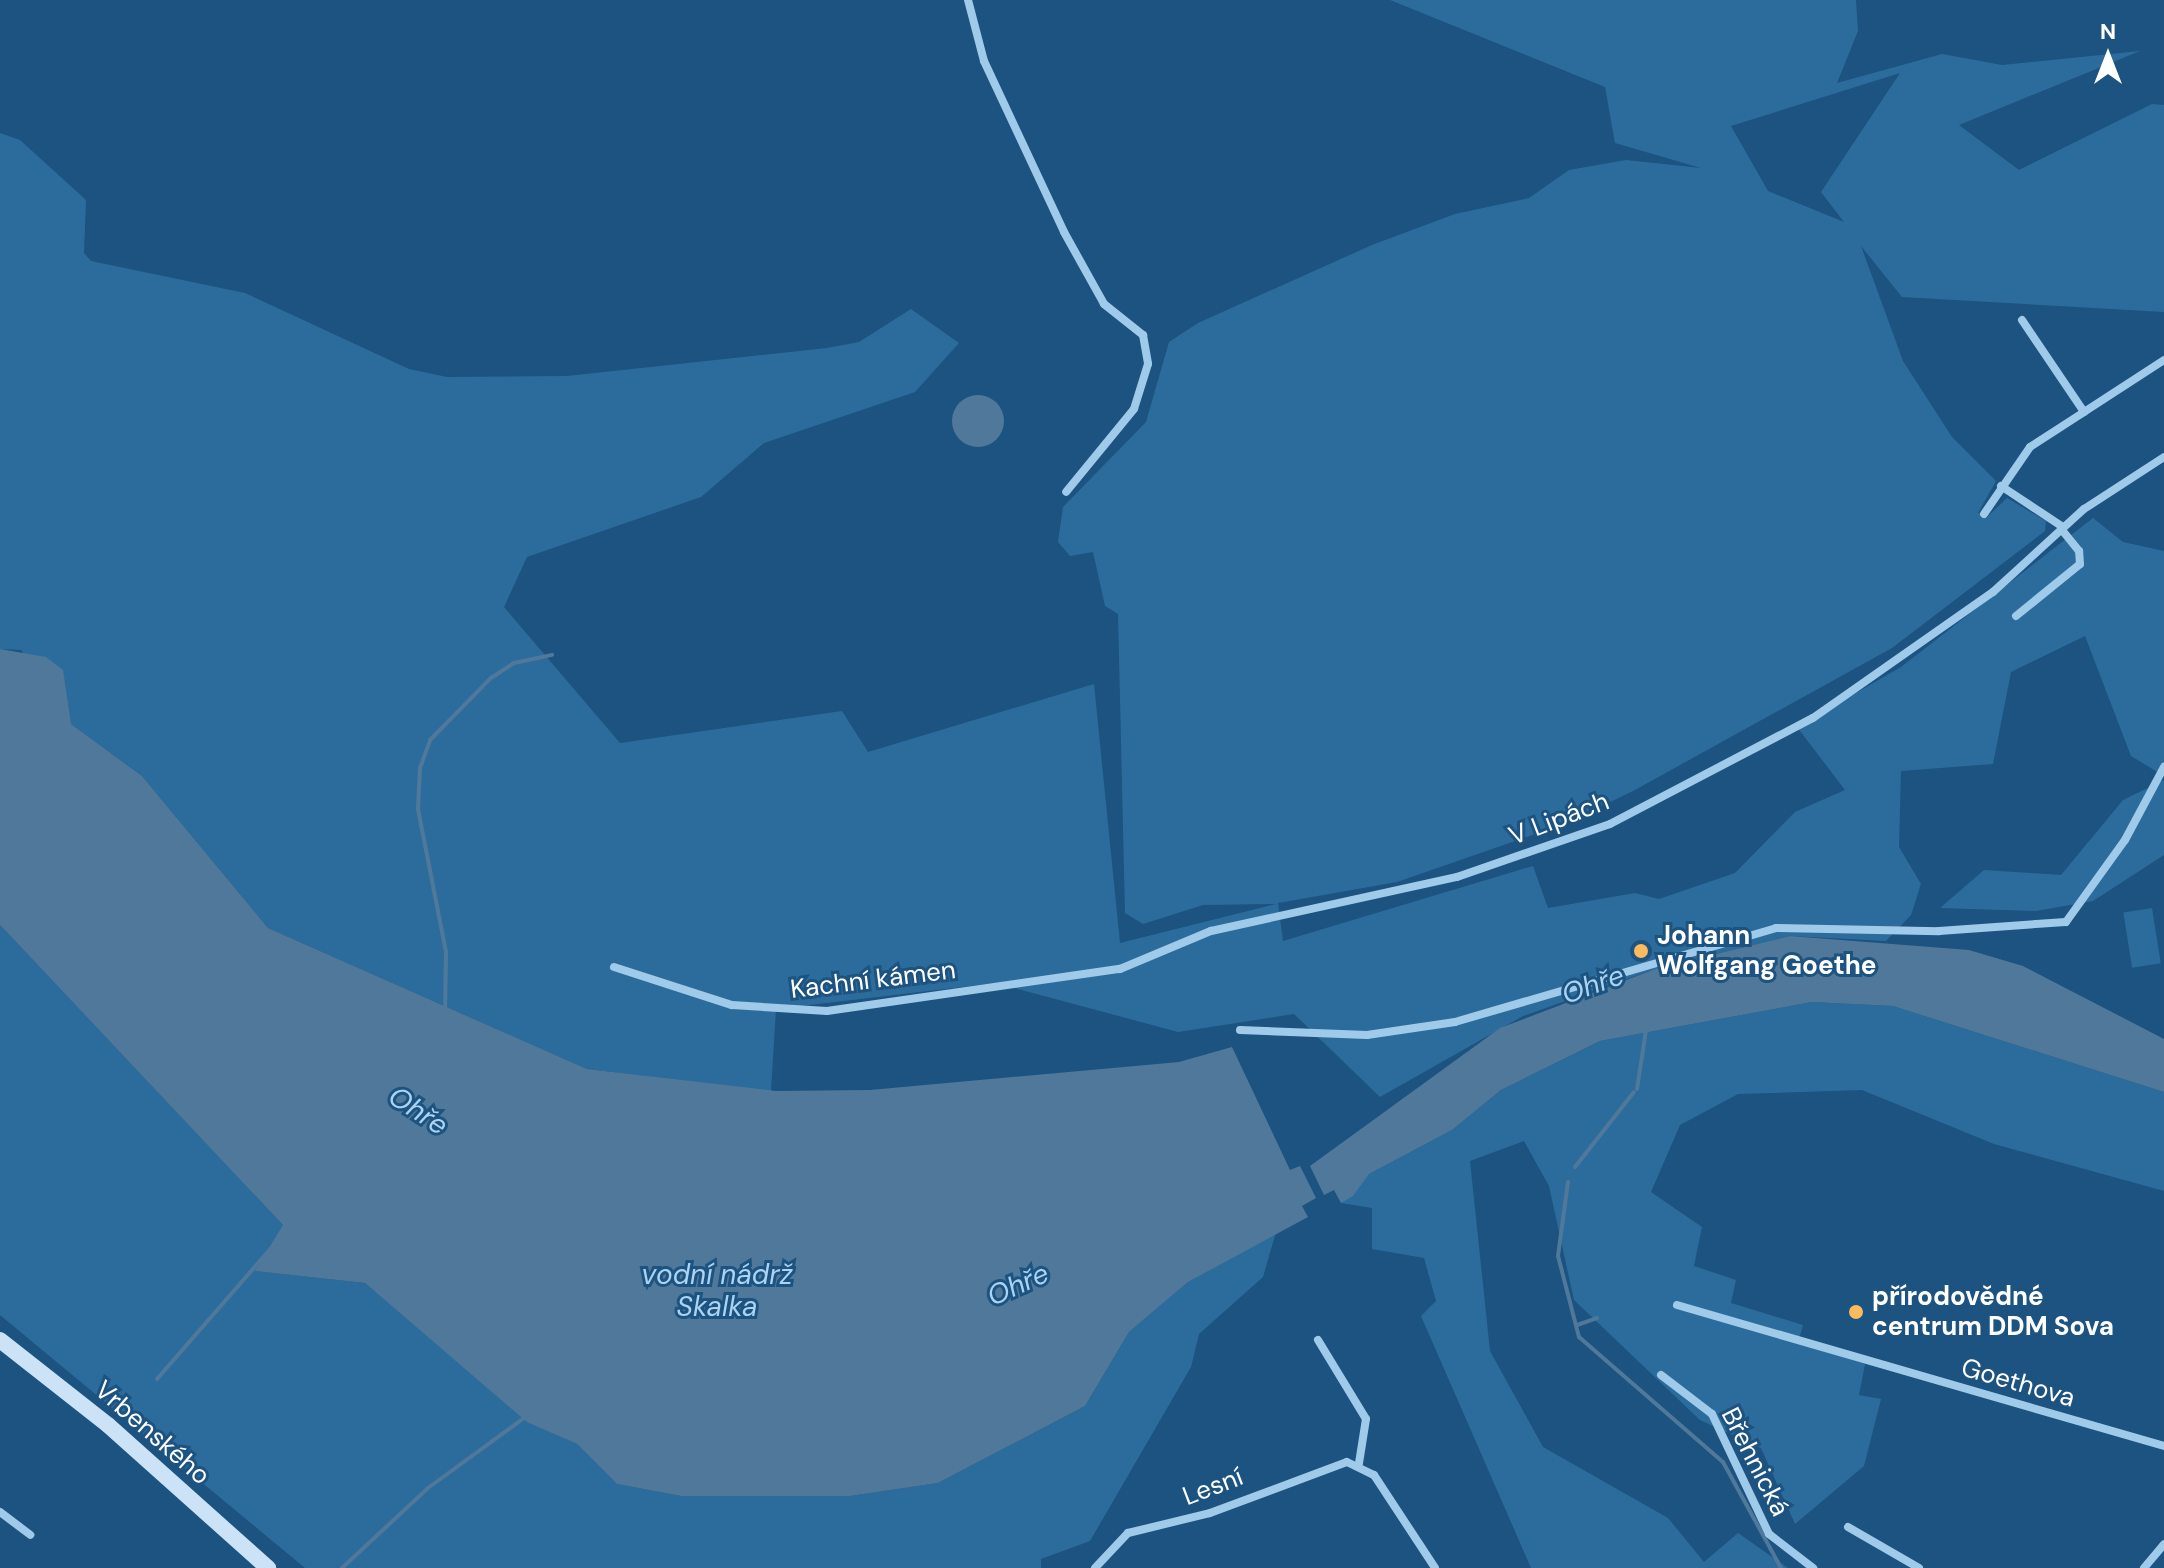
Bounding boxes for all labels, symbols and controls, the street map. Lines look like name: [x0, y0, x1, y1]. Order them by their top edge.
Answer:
north arrow: [2068, 16, 2148, 96]
text: N: [2100, 17, 2116, 46]
street label: V Lipách: [1505, 786, 1613, 852]
place label: Johann Wolfgang Goethe: [1657, 920, 1876, 982]
marker: Johann Wolfgang Goethe: [1632, 942, 1650, 960]
street label: Kachní kámen: [789, 954, 957, 1006]
water label: Ohře: [1557, 958, 1629, 1012]
water label: Ohře: [382, 1079, 454, 1143]
water label: Ohře: [982, 1257, 1054, 1313]
water label: vodní nádrž Skalka: [641, 1258, 793, 1324]
place label: přírodovědné centrum DDM Sova: [1872, 1281, 2114, 1342]
marker: přírodovědné centrum DDM Sova: [1847, 1303, 1865, 1321]
street label: Goethova: [1958, 1352, 2078, 1414]
street label: Vrbenského: [88, 1374, 216, 1492]
street label: Břehnická: [1714, 1402, 1796, 1522]
street label: Lesní: [1179, 1461, 1247, 1513]

